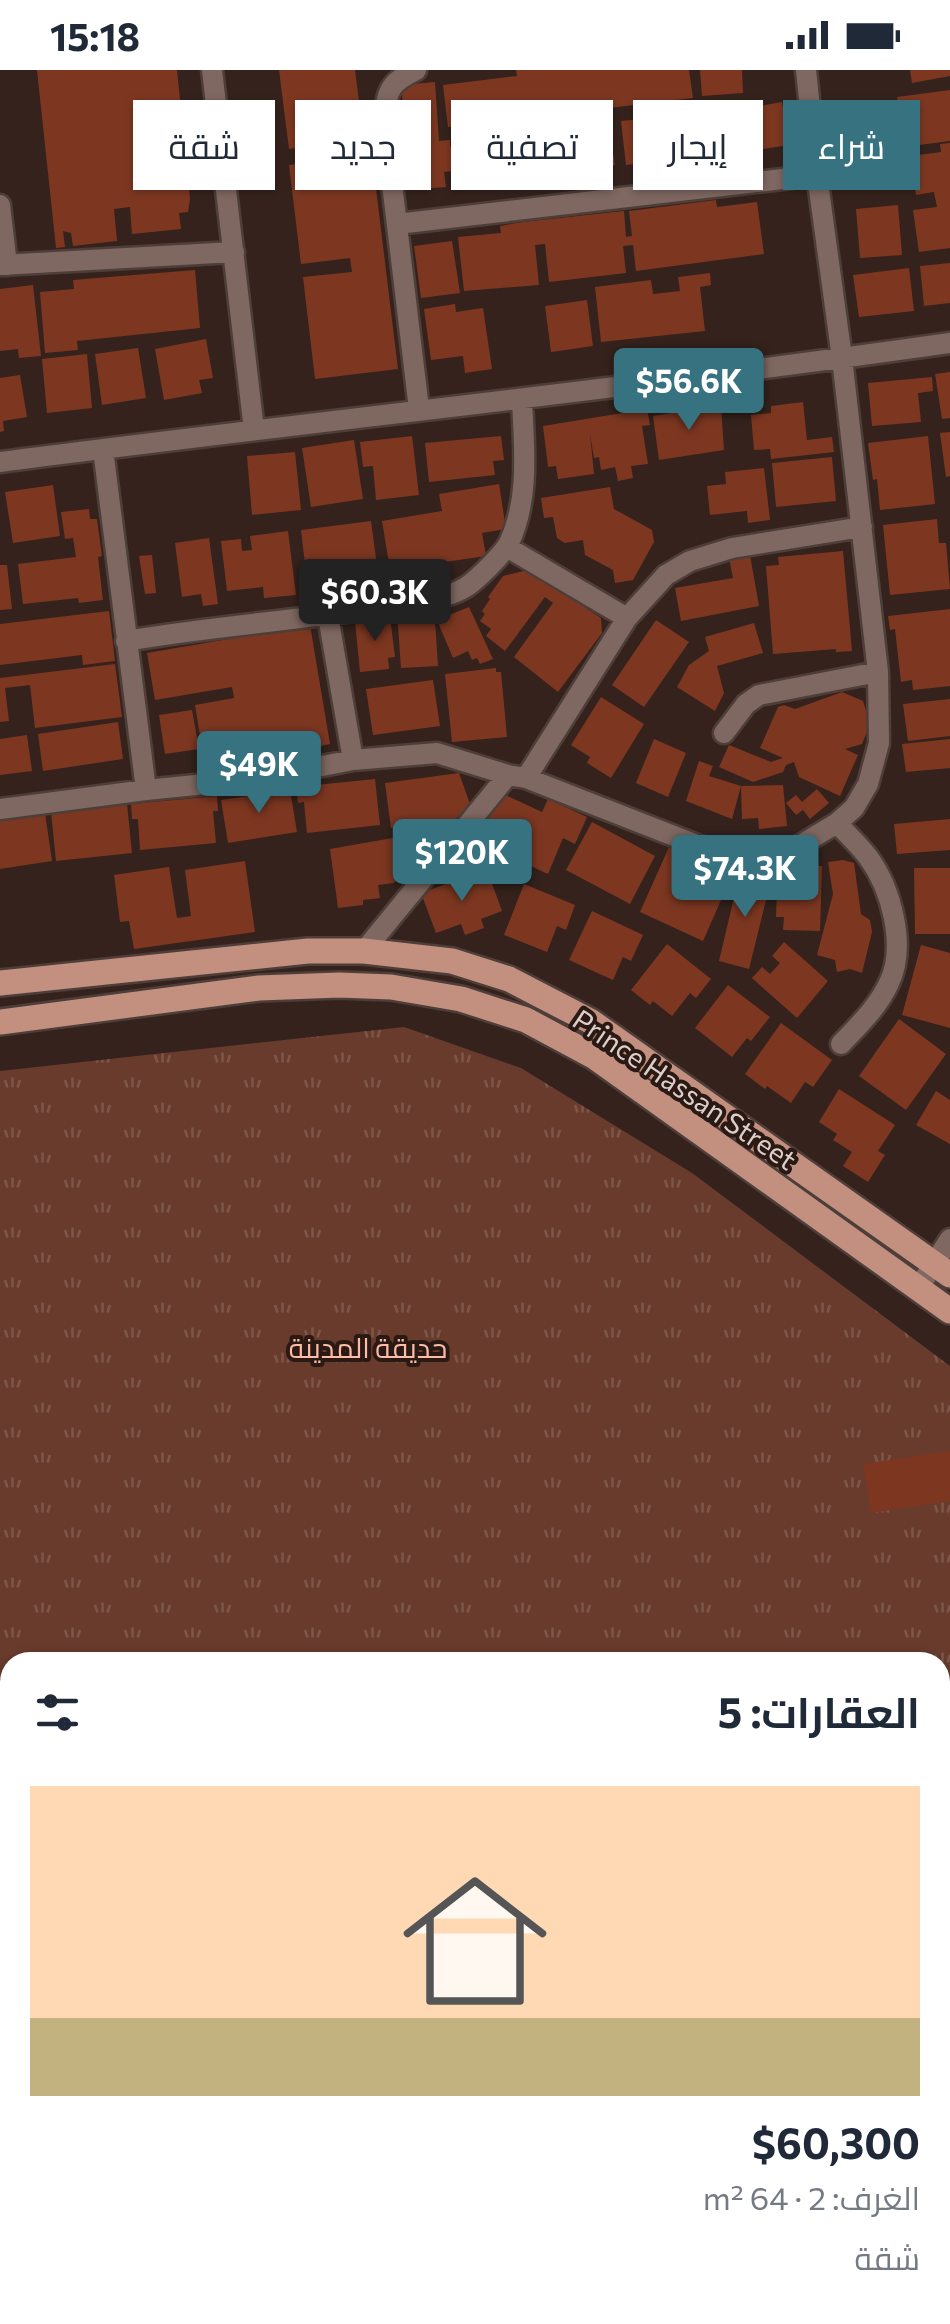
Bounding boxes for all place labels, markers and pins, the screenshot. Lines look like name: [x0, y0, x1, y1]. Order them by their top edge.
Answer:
pin: $56.6K: [608, 348, 770, 433]
pin: $60.3K: [294, 559, 456, 644]
pin: $49K: [200, 731, 318, 816]
pin: $120K: [392, 819, 532, 904]
pin: $74.3K: [664, 835, 826, 920]

